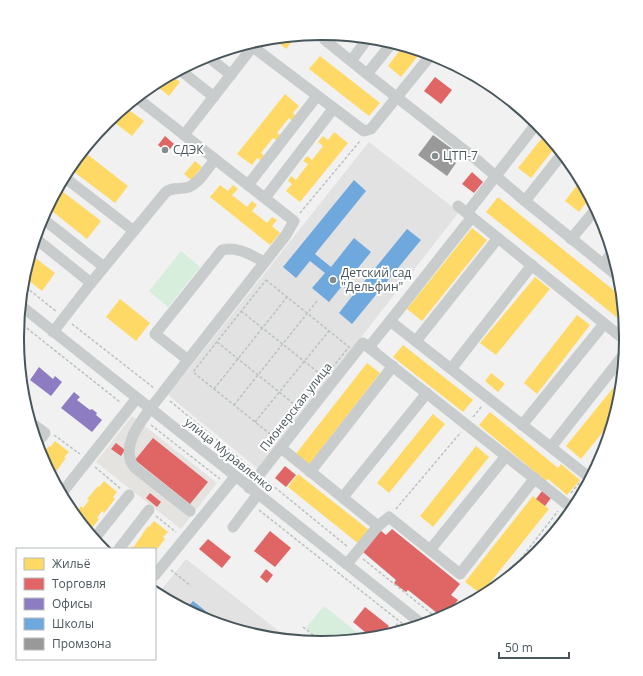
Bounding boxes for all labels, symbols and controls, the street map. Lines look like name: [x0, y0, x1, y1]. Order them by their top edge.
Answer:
place label: СДЭК: [173, 141, 204, 158]
marker: СДЭК: [160, 145, 170, 155]
place label: ЦТП-7: [443, 147, 478, 164]
marker: ЦТП-7: [430, 151, 440, 161]
place label: Детский сад "Дельфин": [341, 264, 411, 295]
marker: Детский сад "Дельфин": [328, 275, 338, 285]
street label: Пионерская улица: [256, 359, 336, 455]
street label: улица Муравленко: [181, 413, 277, 496]
legend: [16, 548, 156, 660]
text: Жильё: [52, 555, 91, 572]
text: Торговля: [52, 575, 106, 592]
text: Офисы: [52, 595, 93, 612]
text: Школы: [52, 615, 94, 632]
scale bar: [499, 634, 569, 660]
text: Промзона: [52, 635, 111, 652]
text: 50 m: [505, 639, 533, 656]

